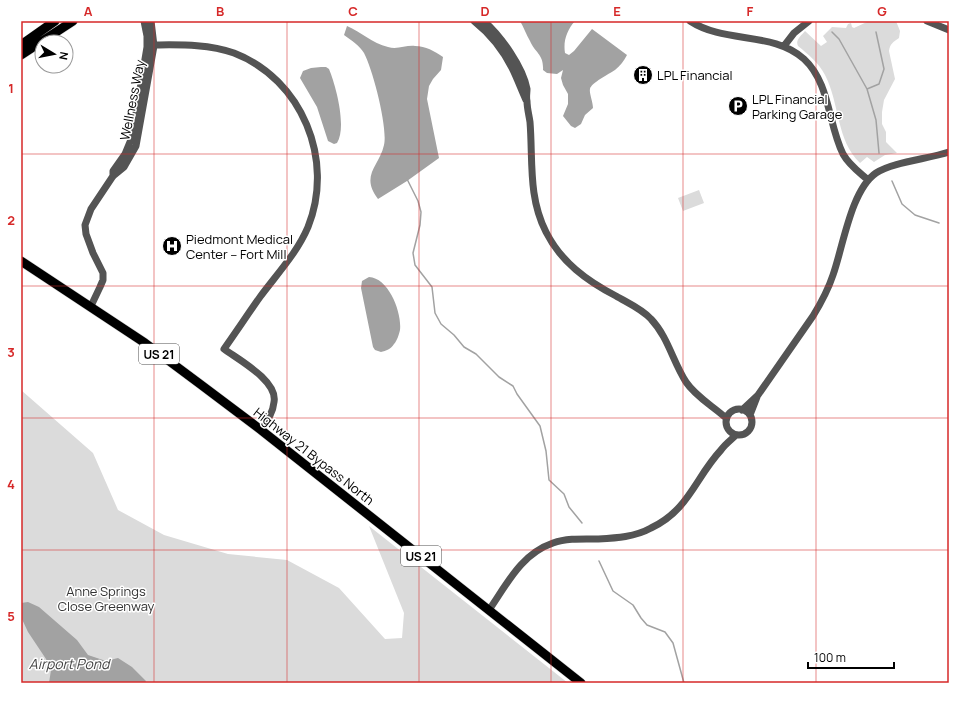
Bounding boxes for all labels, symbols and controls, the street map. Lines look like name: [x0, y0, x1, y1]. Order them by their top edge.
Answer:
text: A: [84, 2, 93, 20]
text: B: [216, 2, 224, 20]
text: C: [348, 2, 358, 20]
text: D: [480, 2, 490, 20]
text: E: [613, 2, 621, 20]
text: F: [747, 2, 754, 20]
text: G: [877, 2, 887, 20]
north arrow: [34, 34, 74, 74]
text: N: [56, 51, 72, 61]
street label: Wellness Way: [115, 58, 149, 142]
building icon: LPL Financial: [632, 64, 654, 86]
place label: LPL Financial: [657, 66, 733, 84]
text: 1: [8, 79, 14, 97]
place label: LPL Financial Parking Garage: [752, 90, 843, 123]
parking icon: LPL Financial Parking Garage: [727, 95, 749, 117]
text: 2: [7, 211, 15, 229]
place label: Piedmont Medical Center – Fort Mill: [186, 230, 293, 263]
hospital icon: Piedmont Medical Center – Fort Mill: [161, 235, 183, 257]
text: 3: [7, 343, 15, 361]
road number: US 21: [139, 344, 179, 364]
street label: Highway 21 Bypass North: [250, 403, 378, 509]
text: 4: [7, 475, 15, 493]
road number: US 21: [401, 546, 441, 566]
park label: Anne Springs Close Greenway: [58, 582, 154, 615]
text: 5: [7, 607, 15, 625]
scale bar: [808, 644, 894, 670]
text: 100 m: [814, 649, 846, 666]
water label: Airport Pond: [29, 654, 111, 673]

